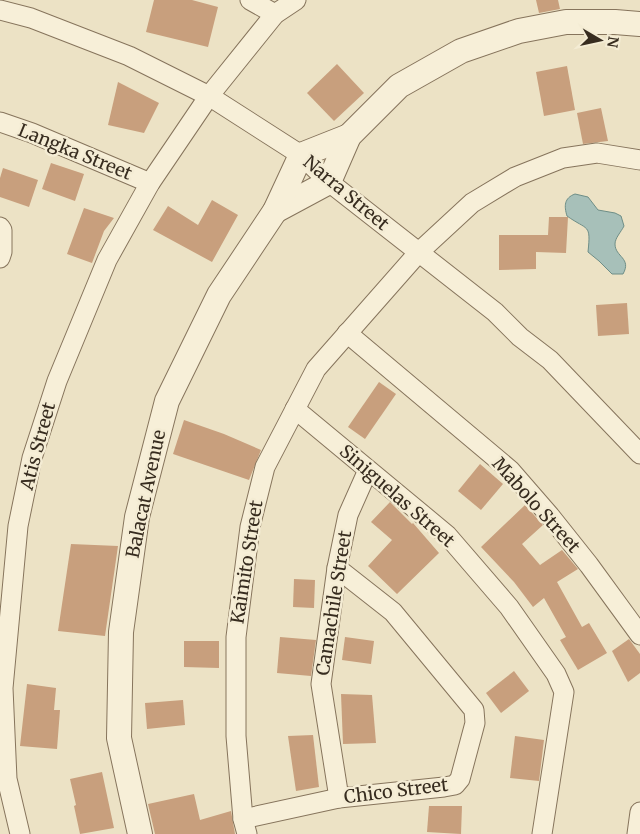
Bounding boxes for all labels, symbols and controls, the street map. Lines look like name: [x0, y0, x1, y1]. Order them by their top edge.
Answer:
north arrow: [575, 15, 625, 65]
text: N: [603, 35, 623, 49]
street label: Langka Street: [15, 118, 135, 185]
street label: Narra Street: [299, 150, 394, 235]
street label: Atis Street: [15, 399, 60, 493]
street label: Balacat Avenue: [121, 428, 170, 560]
street label: Siniguelas Street: [335, 439, 460, 552]
street label: Mabolo Street: [487, 452, 585, 557]
street label: Kaimito Street: [225, 499, 268, 625]
street label: Camachile Street: [311, 529, 356, 677]
street label: Chico Street: [343, 773, 449, 808]

